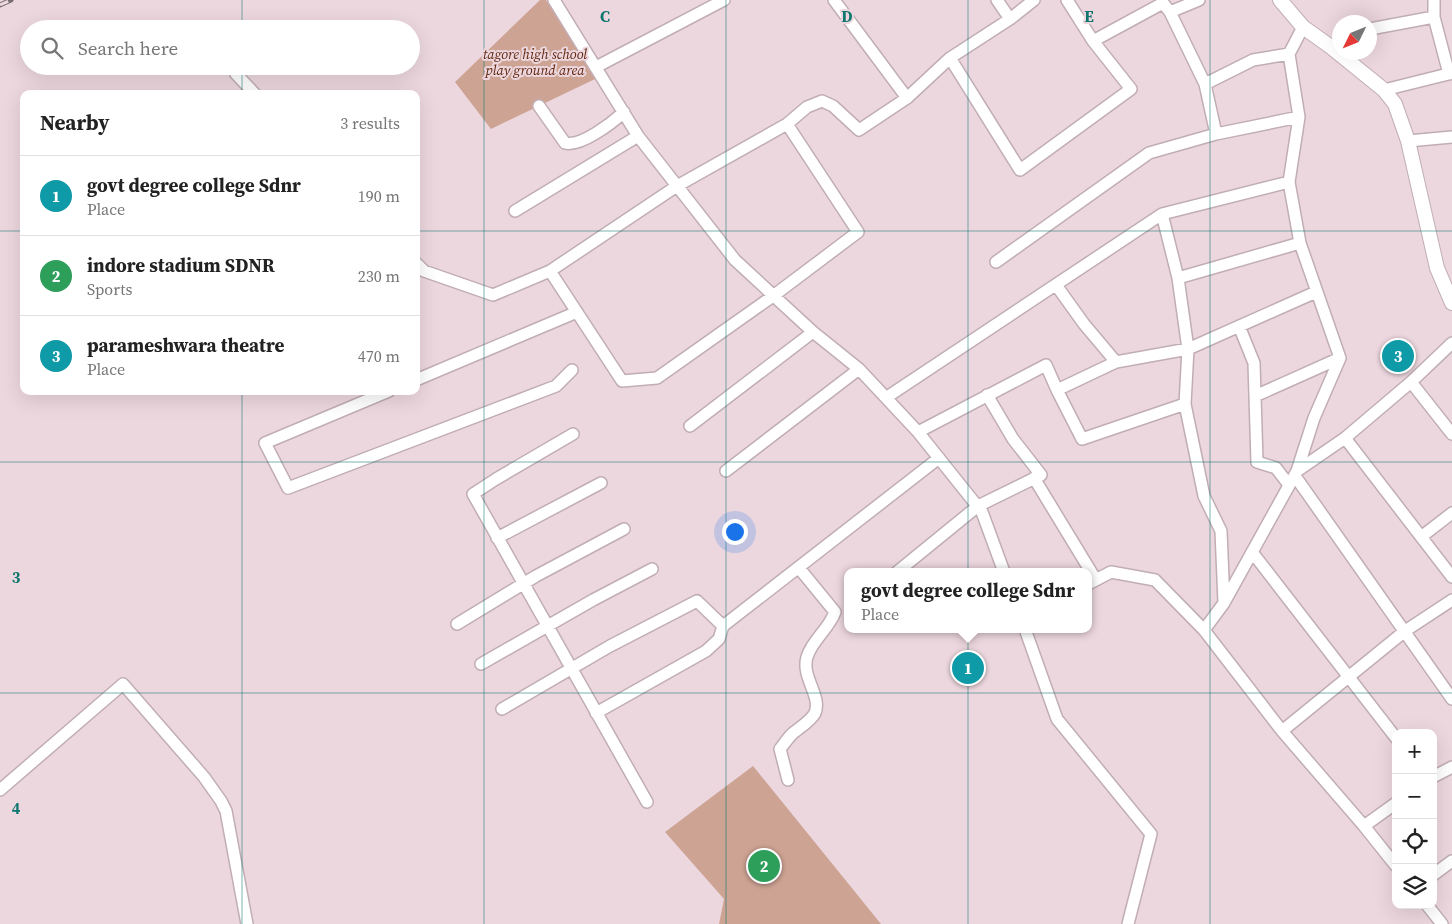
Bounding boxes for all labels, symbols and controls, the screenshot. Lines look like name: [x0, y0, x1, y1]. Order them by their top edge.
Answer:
text: C: [600, 5, 610, 27]
text: D: [841, 5, 853, 27]
text: E: [1084, 5, 1094, 27]
north arrow: [1332, 15, 1377, 60]
search box: [20, 20, 420, 75]
icon: search: [38, 34, 66, 62]
text: Search here: [78, 35, 178, 61]
park label: tagore high school play ground area: [483, 44, 587, 80]
text: Nearby: [40, 108, 110, 137]
text: 3 results: [340, 112, 400, 134]
text: govt degree college Sdnr: [87, 172, 301, 198]
text: 1: [52, 185, 60, 207]
text: 190 m: [358, 185, 400, 207]
text: Place: [87, 198, 125, 220]
text: indore stadium SDNR: [87, 252, 275, 278]
text: 2: [52, 265, 60, 287]
text: 230 m: [358, 265, 400, 287]
text: Sports: [87, 278, 132, 300]
text: parameshwara theatre: [87, 332, 284, 358]
pin: 3: [1382, 337, 1414, 375]
text: 3: [52, 345, 60, 367]
text: 470 m: [358, 345, 400, 367]
text: Place: [87, 358, 125, 380]
your location: [722, 519, 748, 545]
text: 3: [12, 566, 21, 588]
popup: [844, 568, 1092, 633]
text: govt degree college Sdnr: [861, 577, 1075, 603]
text: Place: [861, 603, 899, 625]
pin: 1: [952, 649, 984, 687]
map controls: [1392, 729, 1437, 909]
button: +: [1392, 729, 1437, 774]
button: −: [1392, 774, 1437, 819]
text: 4: [12, 797, 21, 819]
button: locate: [1392, 819, 1437, 864]
pin: 2: [748, 847, 780, 885]
button: layers: [1392, 864, 1437, 909]

